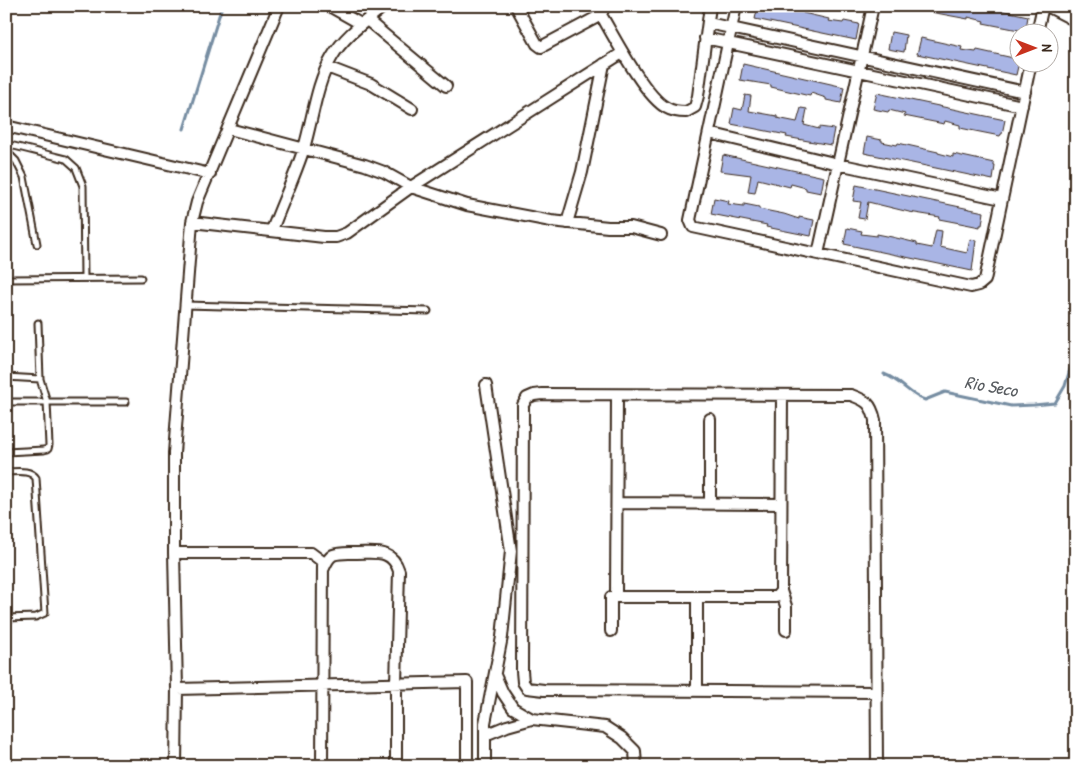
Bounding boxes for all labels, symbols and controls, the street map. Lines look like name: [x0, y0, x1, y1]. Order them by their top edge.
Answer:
north arrow: [1010, 22, 1060, 72]
text: N: [1038, 44, 1057, 52]
water label: Rio Seco: [963, 369, 1021, 403]

